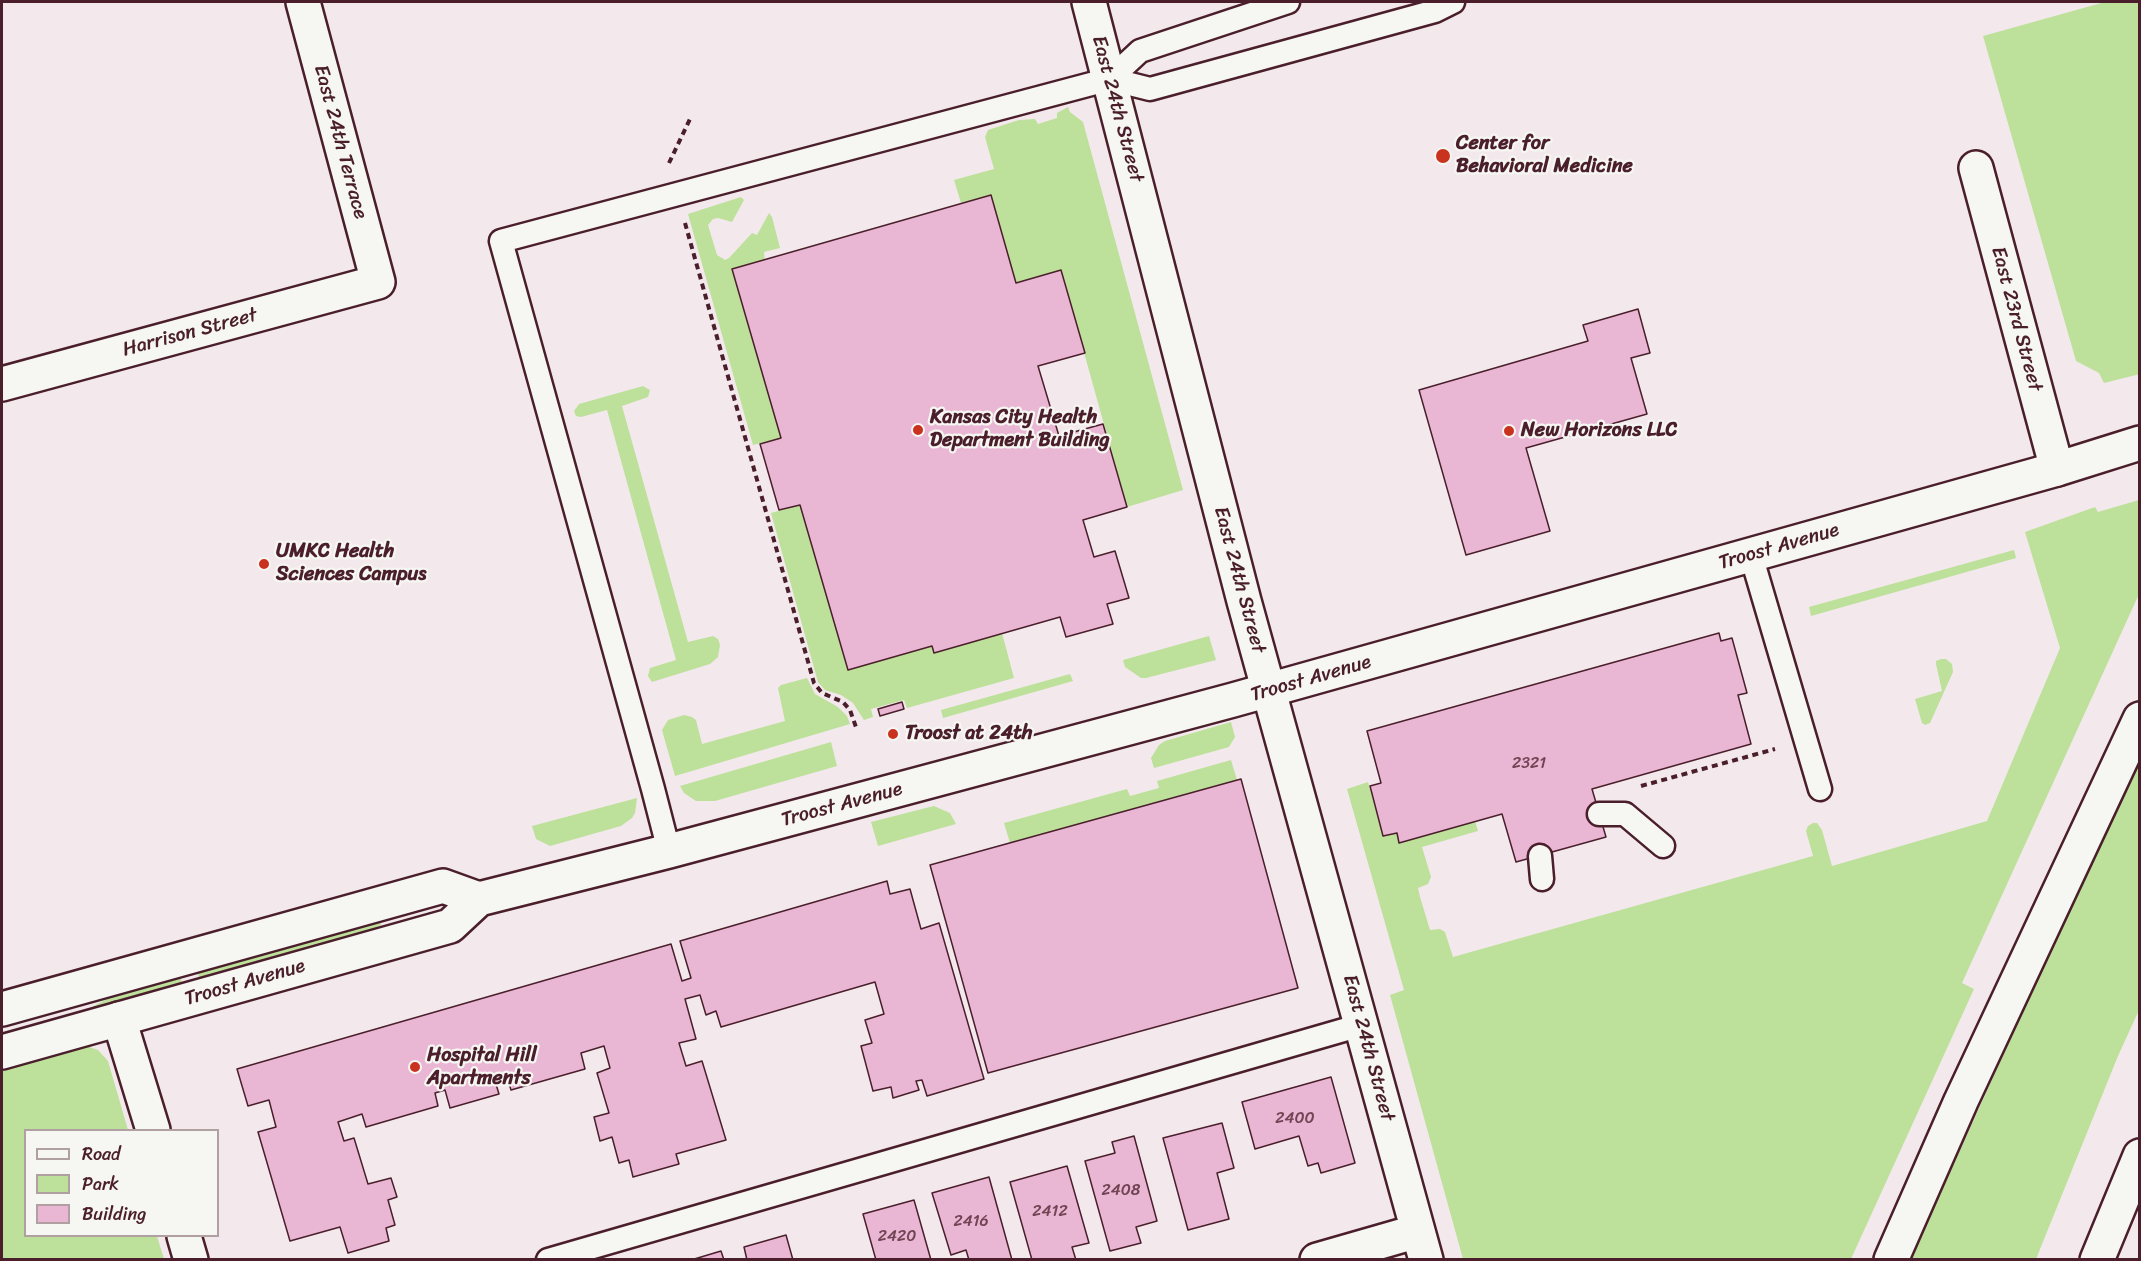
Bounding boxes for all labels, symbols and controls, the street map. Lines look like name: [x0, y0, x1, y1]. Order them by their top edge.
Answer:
street label: East 24th Street: [1086, 33, 1148, 185]
street label: East 24th Terrace: [308, 62, 372, 222]
place label: Center for Behavioral Medicine: [1456, 132, 1633, 179]
marker: Center for Behavioral Medicine: [1434, 147, 1452, 165]
street label: East 23rd Street: [1985, 244, 2047, 394]
street label: Harrison Street: [120, 304, 260, 362]
place label: Kansas City Health Department Building: [930, 406, 1110, 453]
place label: New Horizons LLC: [1521, 419, 1677, 443]
marker: Kansas City Health Department Building: [911, 423, 925, 437]
marker: New Horizons LLC: [1502, 424, 1516, 438]
street label: East 24th Street: [1208, 504, 1270, 656]
street label: Troost Avenue: [1716, 518, 1842, 576]
place label: UMKC Health Sciences Campus: [276, 540, 426, 587]
marker: UMKC Health Sciences Campus: [257, 557, 271, 571]
street label: Troost Avenue: [1248, 650, 1374, 708]
place label: Troost at 24th: [905, 722, 1033, 746]
marker: Troost at 24th: [886, 727, 900, 741]
house number: 2321: [1512, 754, 1546, 774]
street label: Troost Avenue: [779, 777, 905, 833]
street label: Troost Avenue: [182, 954, 308, 1012]
street label: East 24th Street: [1337, 972, 1399, 1124]
place label: Hospital Hill Apartments: [427, 1044, 537, 1091]
marker: Hospital Hill Apartments: [408, 1060, 422, 1074]
house number: 2400: [1275, 1109, 1315, 1129]
legend: [24, 1129, 219, 1237]
text: Road: [82, 1138, 121, 1170]
text: Park: [82, 1168, 119, 1200]
house number: 2408: [1102, 1181, 1140, 1201]
text: Building: [82, 1198, 146, 1230]
house number: 2412: [1032, 1202, 1068, 1222]
house number: 2416: [953, 1212, 989, 1232]
house number: 2420: [878, 1227, 916, 1247]

